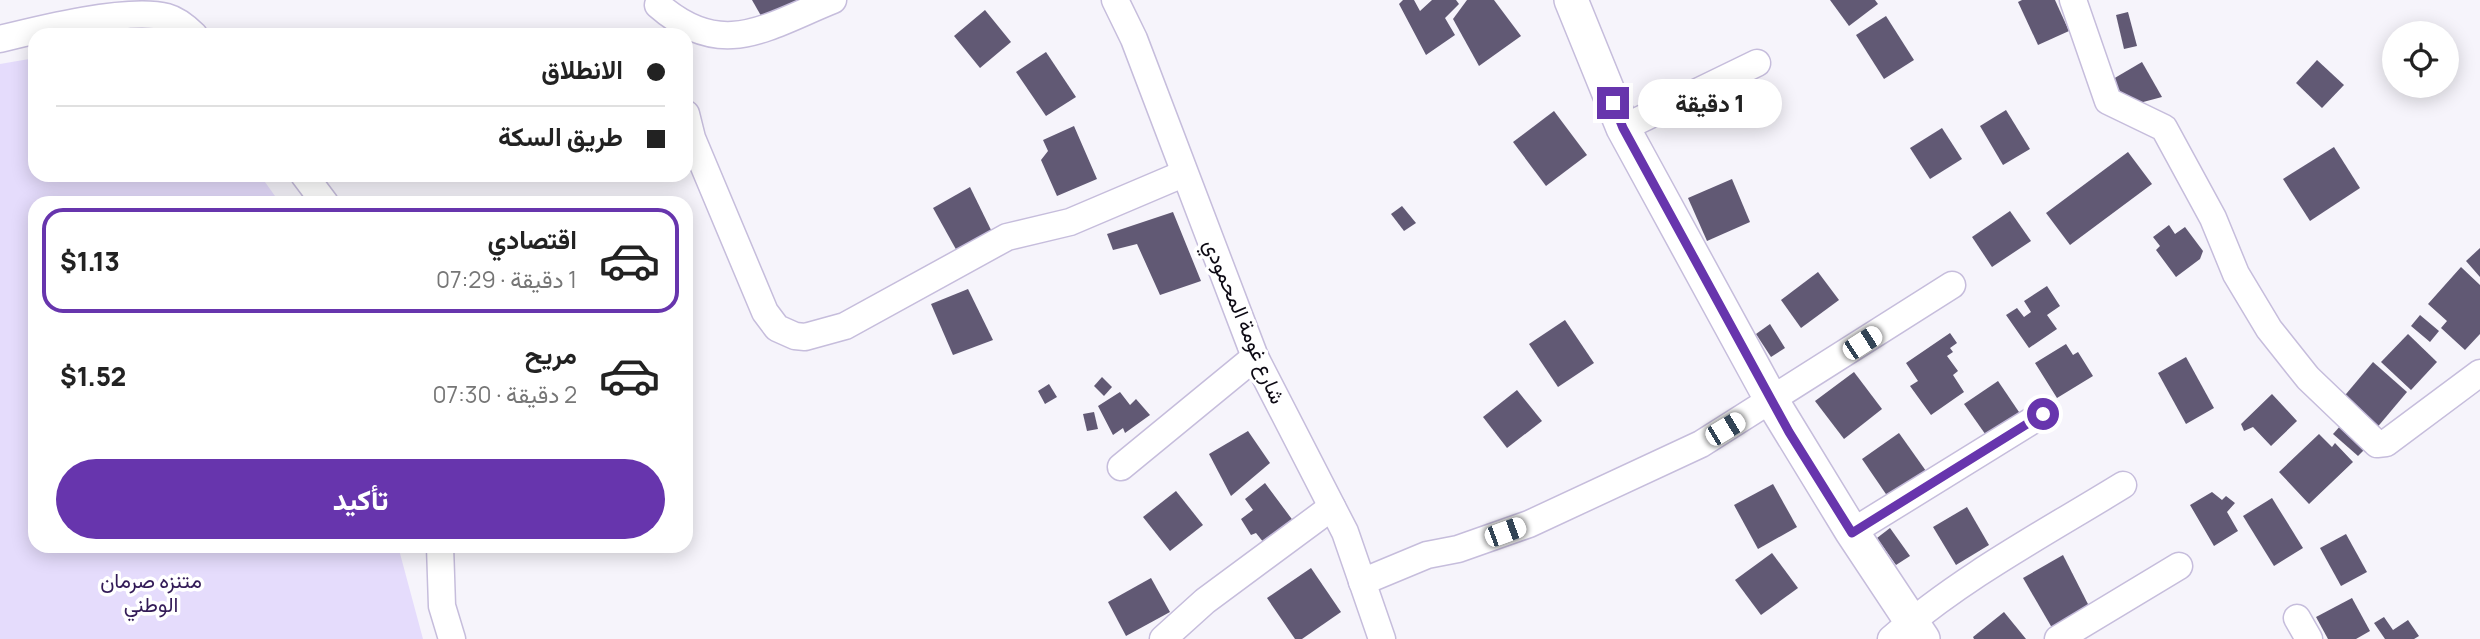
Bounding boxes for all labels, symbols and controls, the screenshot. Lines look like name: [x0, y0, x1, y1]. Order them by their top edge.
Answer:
map controls: [2382, 21, 2459, 98]
button: locate: [2382, 21, 2459, 98]
text: الانطلاق: [541, 51, 623, 87]
callout: 1 دقيقة: [1638, 78, 1781, 128]
route end: [1597, 87, 1629, 119]
text: 1 دقيقة: [1675, 87, 1745, 119]
text: طريق السكة: [498, 118, 623, 154]
text: اقتصادي: [488, 221, 577, 257]
icon: car: [598, 229, 661, 292]
street label: شارع غومة المحمودي: [1194, 234, 1292, 409]
text: $1.13: [60, 243, 120, 279]
text: 1 دقيقة · 07:29: [436, 263, 577, 295]
car: [1839, 323, 1886, 363]
text: مريح: [525, 336, 577, 372]
icon: car: [598, 344, 661, 407]
text: $1.52: [60, 358, 126, 394]
text: 2 دقيقة · 07:30: [432, 378, 577, 410]
route start: [2027, 398, 2059, 430]
car: [1702, 409, 1749, 449]
button: تأكيد: [56, 459, 665, 539]
car: [1482, 515, 1529, 549]
park label: متنزه صرمان الوطني: [100, 566, 202, 622]

